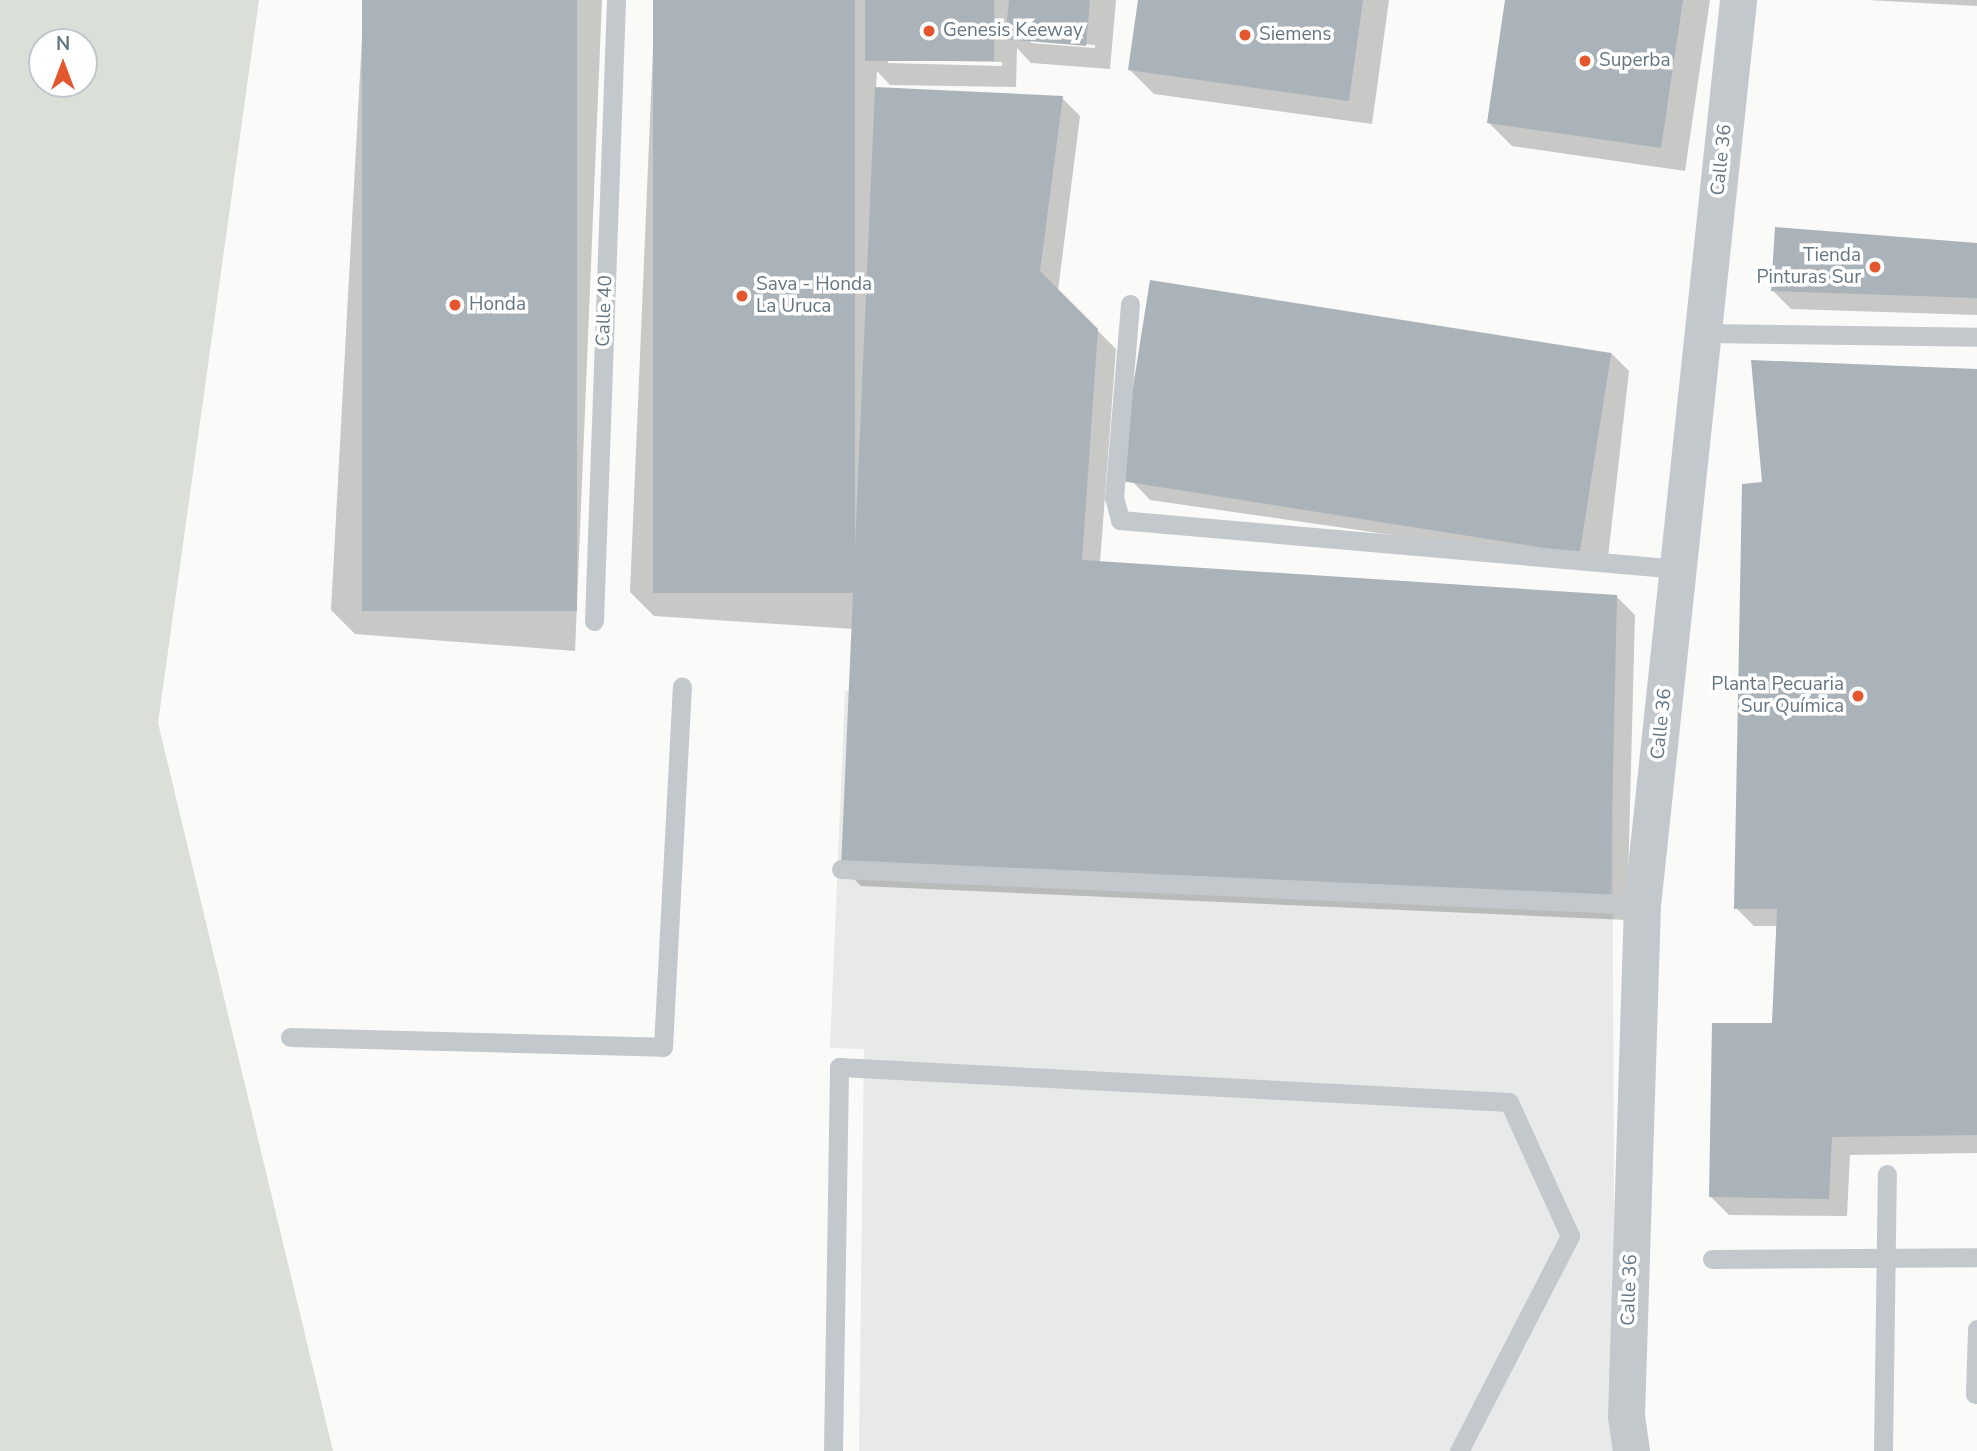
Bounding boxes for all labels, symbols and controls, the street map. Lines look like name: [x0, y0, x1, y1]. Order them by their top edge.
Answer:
place label: Genesis Keeway: [943, 20, 1083, 42]
marker: Genesis Keeway: [921, 23, 937, 39]
place label: Siemens: [1259, 24, 1332, 46]
marker: Siemens: [1237, 27, 1253, 43]
north arrow: [28, 28, 98, 98]
text: N: [56, 31, 70, 57]
place label: Superba: [1599, 50, 1670, 72]
marker: Superba: [1577, 53, 1593, 69]
street label: Calle 36: [1707, 123, 1737, 197]
place label: Tienda Pinturas Sur: [1757, 245, 1861, 289]
marker: Tienda Pinturas Sur: [1867, 259, 1883, 275]
place label: Sava - Honda La Uruca: [756, 274, 872, 318]
street label: Calle 40: [592, 275, 618, 347]
marker: Sava - Honda La Uruca: [734, 288, 750, 304]
place label: Honda: [469, 294, 526, 316]
marker: Honda: [447, 297, 463, 313]
place label: Planta Pecuaria Sur Química: [1711, 674, 1844, 718]
street label: Calle 36: [1647, 687, 1677, 761]
marker: Planta Pecuaria Sur Química: [1850, 688, 1866, 704]
street label: Calle 36: [1617, 1254, 1643, 1326]

